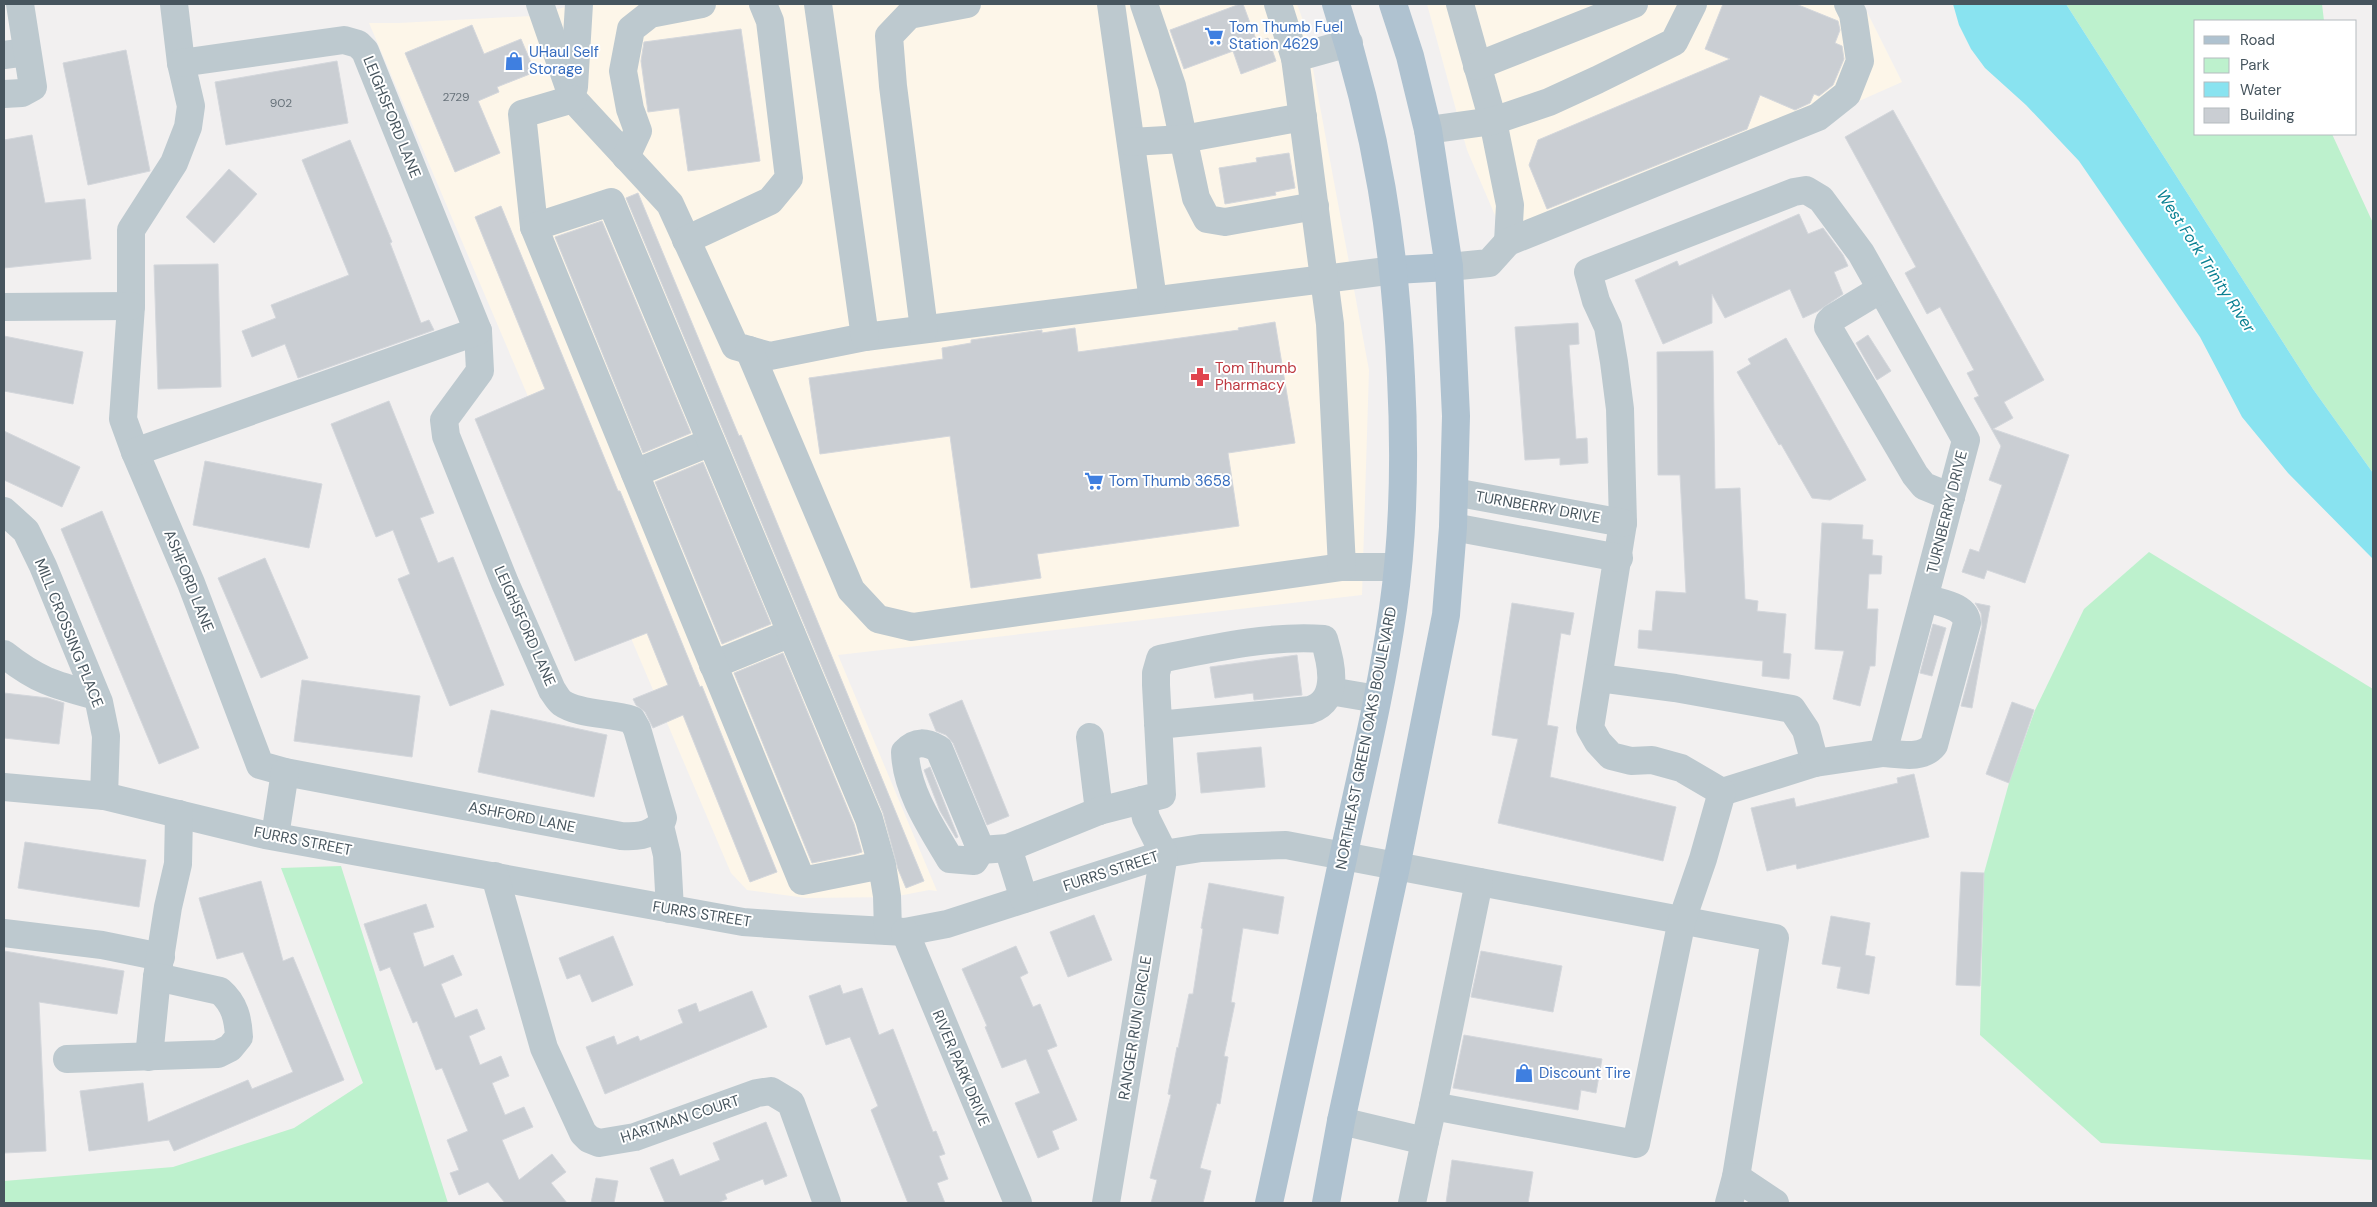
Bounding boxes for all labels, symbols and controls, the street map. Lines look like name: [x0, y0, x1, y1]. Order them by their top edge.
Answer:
place label: Tom Thumb Fuel Station 4629: [1229, 17, 1343, 54]
legend: [2194, 20, 2357, 135]
supermarket icon: Tom Thumb Fuel Station 4629: [1203, 25, 1225, 47]
text: Road: [2240, 30, 2275, 50]
place label: UHaul Self Storage: [529, 42, 599, 79]
shop icon: UHaul Self Storage: [503, 50, 525, 72]
street label: LEIGHSFORD LANE: [358, 53, 426, 181]
text: Park: [2240, 55, 2270, 75]
text: Water: [2240, 80, 2282, 100]
house number: 2729: [442, 89, 470, 105]
house number: 902: [270, 95, 292, 111]
text: Building: [2240, 105, 2295, 125]
water label: West Fork Trinity River: [2152, 186, 2261, 337]
place label: Tom Thumb Pharmacy: [1215, 358, 1297, 395]
pharmacy icon: Tom Thumb Pharmacy: [1189, 366, 1211, 388]
street label: TURNBERRY DRIVE: [1922, 448, 1972, 576]
supermarket icon: Tom Thumb 3658: [1083, 470, 1105, 492]
place label: Tom Thumb 3658: [1109, 471, 1231, 491]
street label: TURNBERRY DRIVE: [1474, 486, 1602, 528]
street label: ASHFORD LANE: [159, 527, 219, 635]
street label: MILL CROSSING PLACE: [30, 556, 108, 710]
street label: LEIGHSFORD LANE: [489, 563, 561, 689]
street label: NORTHEAST GREEN OAKS BOULEVARD: [1331, 605, 1401, 871]
street label: ASHFORD LANE: [467, 797, 577, 837]
street label: FURRS STREET: [252, 822, 354, 860]
street label: FURRS STREET: [1061, 846, 1161, 896]
street label: FURRS STREET: [651, 896, 753, 932]
street label: RANGER RUN CIRCLE: [1114, 955, 1156, 1101]
street label: RIVER PARK DRIVE: [928, 1007, 994, 1129]
shop icon: Discount Tire: [1513, 1062, 1535, 1084]
place label: Discount Tire: [1539, 1063, 1631, 1083]
street label: HARTMAN COURT: [618, 1090, 742, 1148]

